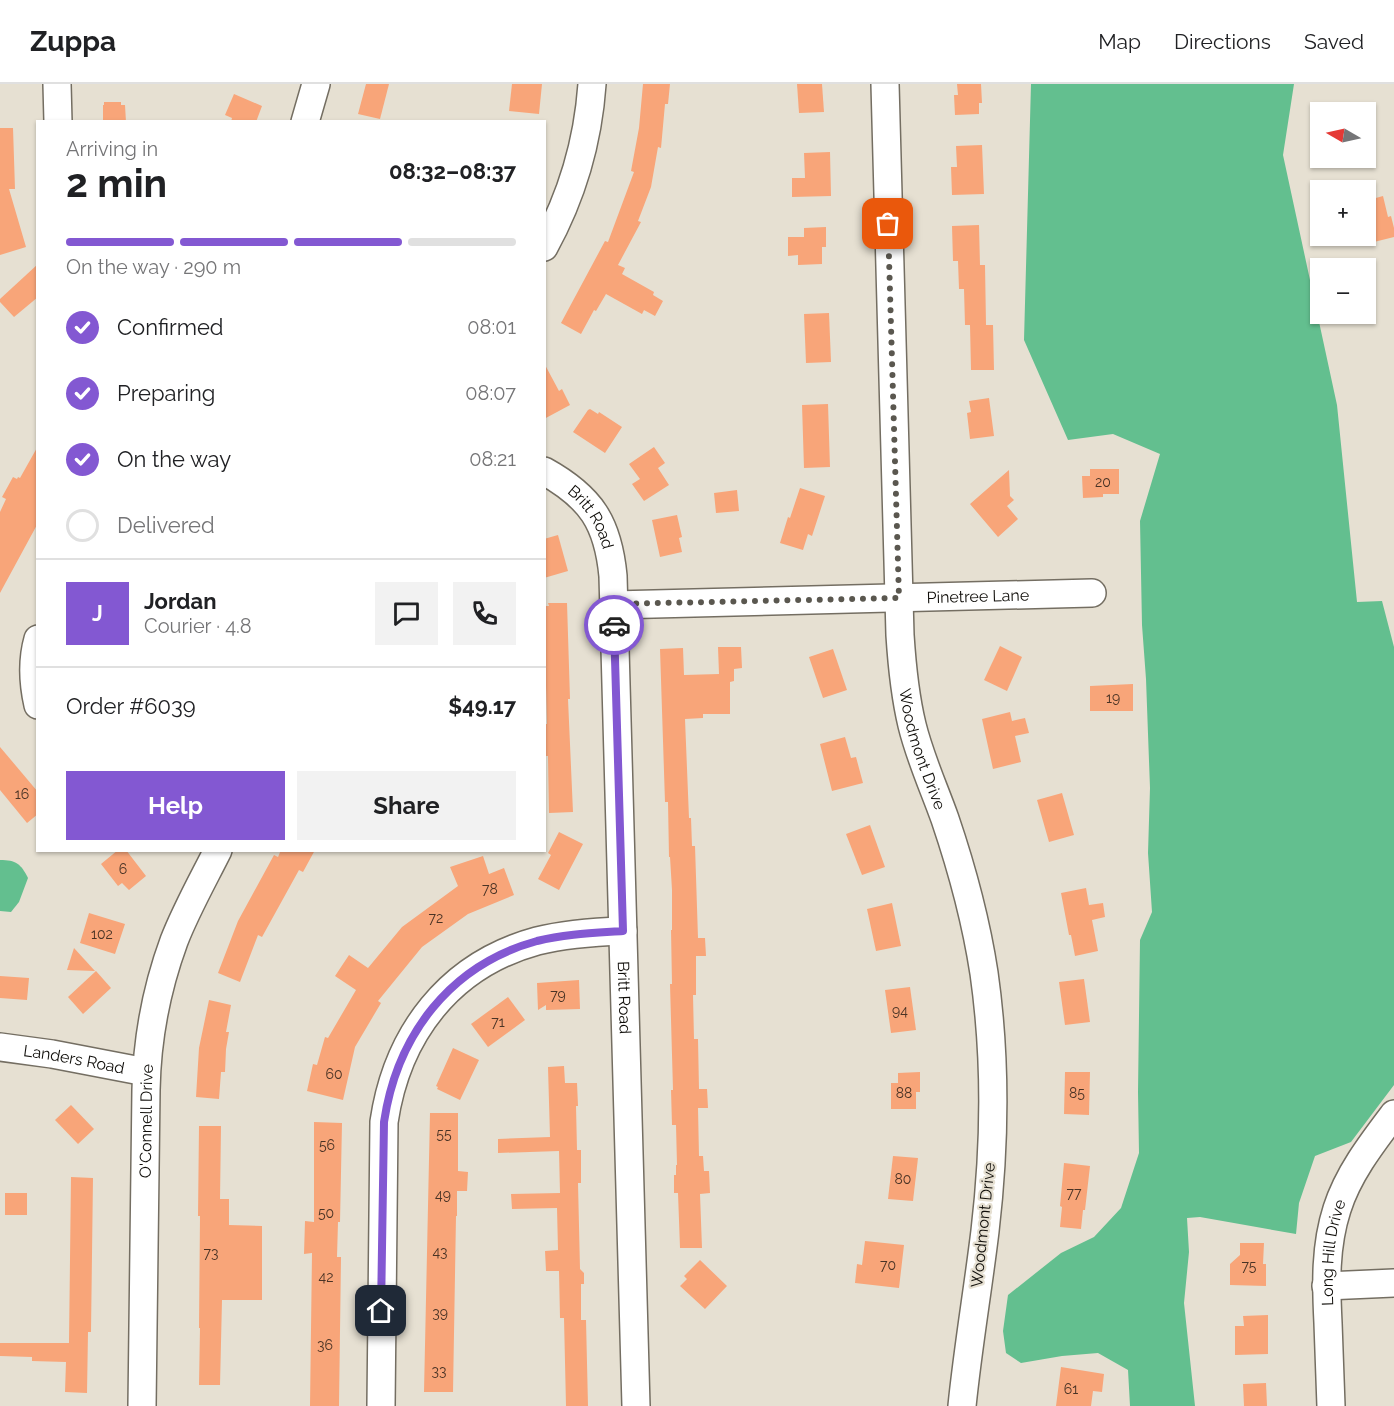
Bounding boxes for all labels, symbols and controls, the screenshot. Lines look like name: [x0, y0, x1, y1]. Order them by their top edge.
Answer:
text: Zuppa: [30, 25, 116, 58]
text: Map: [1098, 29, 1141, 54]
text: Directions: [1174, 29, 1271, 54]
text: Saved: [1304, 29, 1364, 54]
north arrow: [1310, 102, 1376, 168]
map controls: [1310, 102, 1376, 324]
text: Arriving in: [66, 137, 158, 161]
text: 08:32–08:37: [389, 158, 516, 184]
text: 2 min: [66, 160, 167, 206]
button: +: [1310, 180, 1376, 246]
pin: [862, 198, 913, 249]
icon: bag: [871, 207, 904, 240]
text: On the way · 290 m: [66, 255, 241, 279]
button: −: [1310, 258, 1376, 324]
icon: check: [66, 311, 99, 344]
text: Confirmed: [117, 314, 224, 340]
text: 08:01: [467, 315, 516, 339]
icon: check: [66, 377, 99, 410]
text: Preparing: [117, 380, 215, 406]
text: 08:07: [465, 381, 516, 405]
icon: check: [66, 443, 99, 476]
text: On the way: [117, 446, 231, 472]
text: 08:21: [469, 447, 516, 471]
house number: 20: [1095, 474, 1111, 490]
street label: Britt Road: [564, 481, 618, 551]
text: Delivered: [117, 512, 215, 538]
button: chat: [375, 582, 438, 645]
button: phone: [453, 582, 516, 645]
street label: Pinetree Lane: [926, 585, 1029, 607]
text: Jordan: [144, 588, 216, 614]
courier: [584, 595, 644, 655]
text: J: [92, 600, 103, 626]
icon: car: [598, 609, 631, 642]
text: Courier · 4.8: [144, 614, 252, 638]
street label: Woodmont Drive: [896, 687, 950, 812]
house number: 19: [1106, 690, 1120, 706]
text: Order #6039: [66, 693, 196, 719]
text: $49.17: [448, 693, 516, 719]
button: Help: [66, 771, 285, 840]
button: Share: [297, 771, 516, 840]
house number: 16: [15, 786, 29, 802]
house number: 6: [119, 861, 127, 877]
house number: 78: [482, 881, 498, 897]
house number: 72: [429, 910, 443, 926]
house number: 102: [91, 926, 113, 942]
street label: Britt Road: [614, 961, 635, 1034]
house number: 79: [550, 987, 566, 1003]
house number: 94: [892, 1003, 908, 1019]
house number: 71: [491, 1014, 505, 1030]
street label: Landers Road: [22, 1041, 126, 1077]
street label: O'Connell Drive: [135, 1063, 157, 1178]
house number: 60: [325, 1066, 343, 1082]
house number: 88: [896, 1085, 912, 1101]
house number: 85: [1069, 1085, 1085, 1101]
house number: 55: [436, 1126, 452, 1142]
house number: 56: [319, 1137, 335, 1153]
street label: Woodmont Drive: [967, 1161, 999, 1289]
house number: 80: [895, 1171, 911, 1187]
house number: 77: [1067, 1185, 1082, 1201]
house number: 49: [435, 1187, 451, 1203]
street label: Long Hill Drive: [1317, 1197, 1349, 1306]
house number: 50: [318, 1205, 334, 1221]
house number: 43: [432, 1244, 448, 1260]
house number: 73: [204, 1245, 218, 1261]
house number: 70: [880, 1257, 896, 1273]
house number: 75: [1242, 1258, 1257, 1274]
house number: 42: [319, 1269, 333, 1285]
pin: [355, 1285, 406, 1336]
icon: home: [364, 1294, 397, 1327]
house number: 39: [432, 1305, 448, 1321]
house number: 36: [317, 1337, 333, 1353]
house number: 33: [432, 1363, 446, 1379]
house number: 61: [1064, 1381, 1078, 1397]

